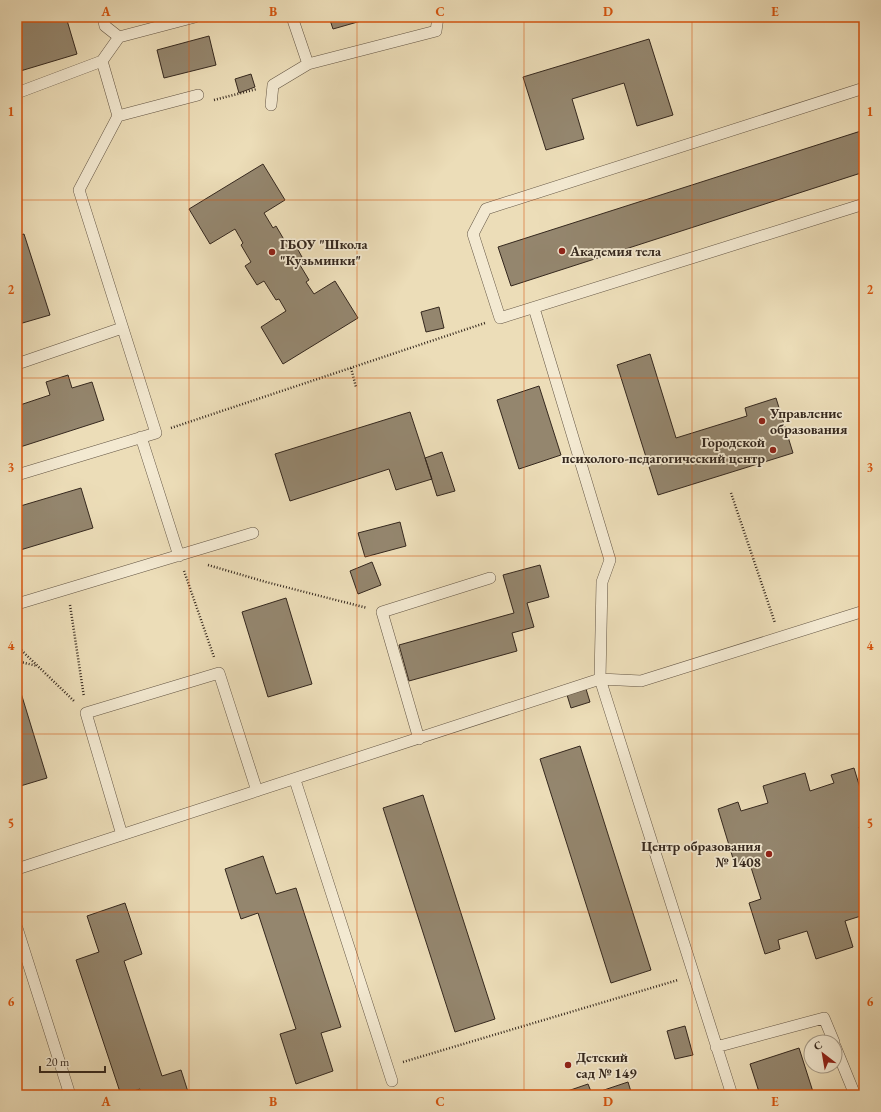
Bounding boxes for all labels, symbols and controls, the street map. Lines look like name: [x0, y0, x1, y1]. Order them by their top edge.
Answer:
text: A: [100, 3, 111, 20]
text: B: [269, 3, 277, 20]
text: C: [435, 3, 445, 20]
text: D: [603, 3, 613, 20]
text: E: [771, 3, 779, 20]
text: 1: [8, 103, 15, 120]
text: 1: [867, 103, 874, 120]
place label: ГБОУ "Школа "Кузьминки": [280, 235, 368, 269]
place label: Академия тела: [569, 242, 662, 260]
marker: Академия тела: [557, 246, 567, 256]
marker: ГБОУ "Школа "Кузьминки": [267, 247, 277, 257]
text: 2: [8, 281, 15, 298]
text: 2: [867, 281, 874, 298]
place label: Управление образования: [769, 404, 848, 438]
marker: Управление образования: [757, 416, 767, 426]
place label: Городской психолого-педагогический центр: [562, 433, 765, 467]
marker: Городской психолого-педагогический центр: [768, 445, 778, 455]
text: 3: [8, 459, 15, 476]
text: 3: [867, 459, 874, 476]
text: 4: [8, 637, 15, 654]
text: 4: [867, 637, 874, 654]
text: 5: [8, 815, 14, 832]
text: 5: [867, 815, 873, 832]
place label: Центр образования № 1408: [641, 837, 762, 871]
marker: Центр образования № 1408: [764, 849, 774, 859]
text: 6: [8, 993, 15, 1010]
text: 6: [867, 993, 874, 1010]
north arrow: [803, 1034, 843, 1074]
text: С: [811, 1037, 825, 1053]
scale bar: [40, 1048, 105, 1074]
place label: Детский сад № 149: [576, 1048, 637, 1082]
text: 20 m: [46, 1054, 70, 1070]
marker: Детский сад № 149: [563, 1060, 573, 1070]
text: A: [100, 1093, 111, 1110]
text: B: [269, 1093, 277, 1110]
text: C: [435, 1093, 445, 1110]
text: D: [603, 1093, 613, 1110]
text: E: [771, 1093, 779, 1110]

